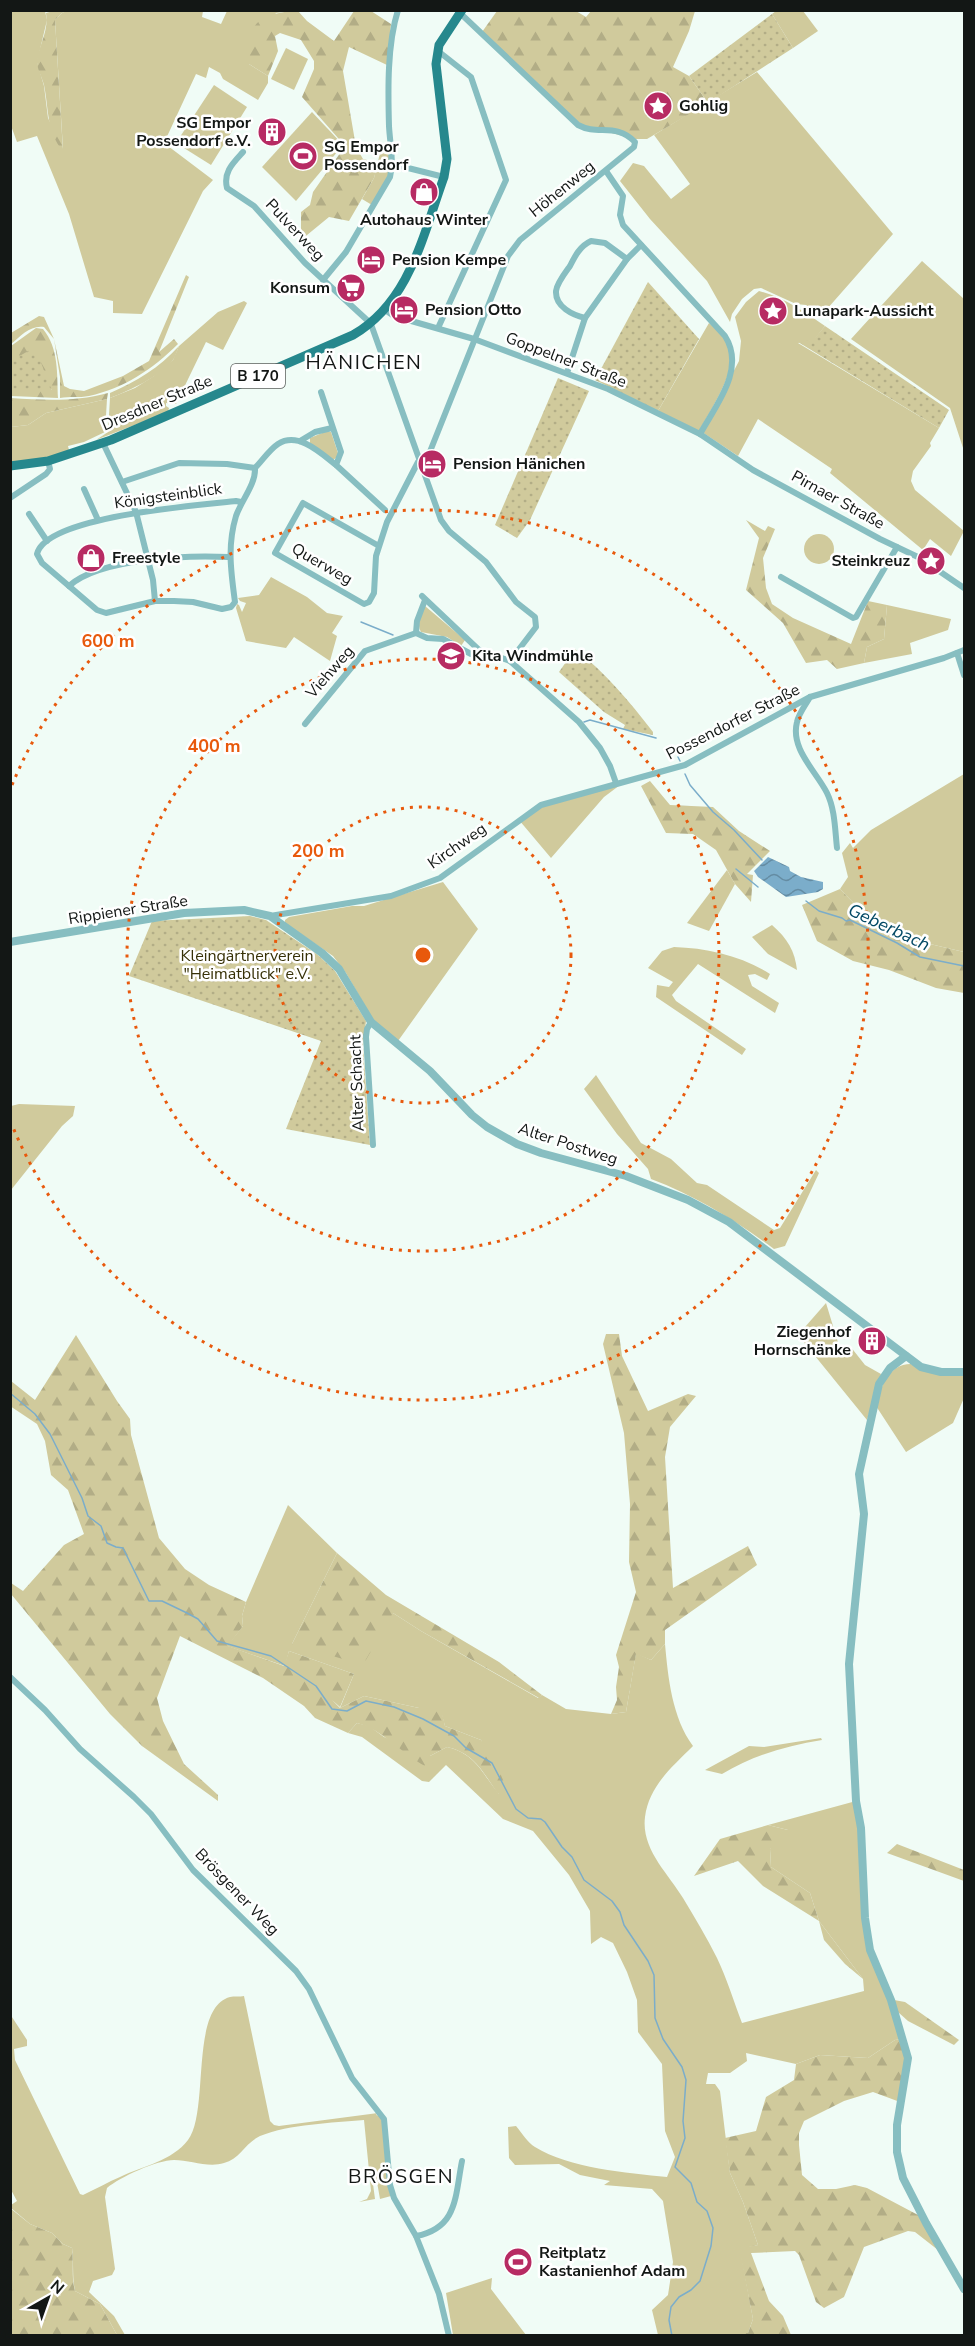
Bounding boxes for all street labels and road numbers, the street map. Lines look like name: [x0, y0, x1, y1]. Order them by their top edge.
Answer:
street label: Höhenweg: [524, 156, 600, 222]
street label: Pulverweg: [260, 194, 330, 266]
street label: Goppelner Straße: [502, 327, 630, 393]
road number: B 170: [231, 364, 285, 388]
street label: Dresdner Straße: [98, 370, 216, 436]
street label: Pirnaer Straße: [787, 465, 889, 535]
street label: Königsteinblick: [113, 477, 224, 514]
street label: Querweg: [287, 538, 357, 590]
street label: Viehweg: [300, 641, 359, 704]
street label: Possendorfer Straße: [662, 679, 804, 765]
street label: Kirchweg: [423, 818, 491, 874]
street label: Rippiener Straße: [67, 890, 189, 930]
street label: Alter Schacht: [344, 1034, 370, 1132]
street label: Alter Postweg: [515, 1118, 621, 1170]
street label: Brösgener Weg: [190, 1844, 284, 1940]

